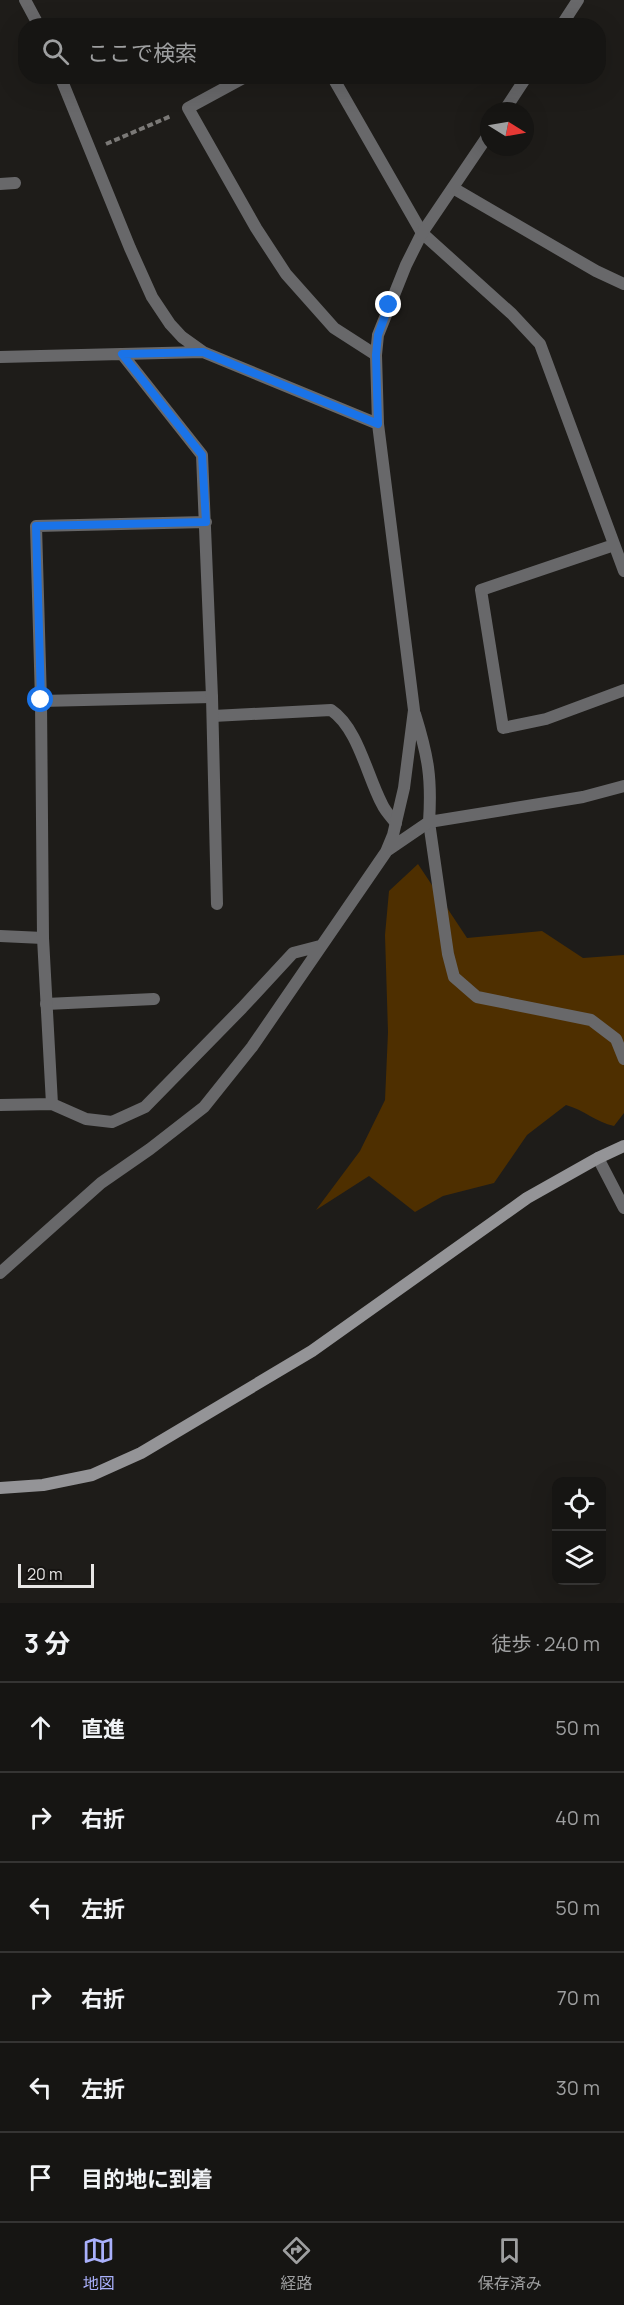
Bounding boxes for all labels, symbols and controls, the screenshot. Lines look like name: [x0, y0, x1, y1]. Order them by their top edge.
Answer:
search box: [18, 18, 606, 84]
icon: search: [39, 35, 72, 68]
text: ここで検索: [87, 38, 197, 68]
north arrow: [480, 102, 534, 156]
route end: [375, 291, 401, 317]
route start: [27, 686, 53, 712]
map controls: [552, 1477, 606, 1585]
button: locate: [552, 1477, 606, 1531]
button: layers: [552, 1531, 606, 1585]
scale bar: [18, 1561, 94, 1588]
text: 20 m: [27, 1563, 63, 1585]
text: 3 分: [24, 1625, 70, 1661]
text: 徒歩 · 240 m: [492, 1630, 600, 1657]
icon: ahead: [24, 1711, 57, 1744]
text: 直進: [81, 1714, 125, 1744]
text: 50 m: [555, 1714, 600, 1741]
icon: right: [24, 1801, 57, 1834]
text: 右折: [81, 1804, 125, 1834]
text: 40 m: [555, 1804, 600, 1831]
icon: left: [24, 1891, 57, 1924]
text: 左折: [81, 1894, 125, 1924]
text: 50 m: [555, 1894, 600, 1921]
icon: right: [24, 1981, 57, 2014]
text: 右折: [81, 1984, 125, 2014]
text: 70 m: [557, 1984, 600, 2011]
icon: left: [24, 2071, 57, 2104]
text: 左折: [81, 2074, 125, 2104]
text: 30 m: [556, 2074, 600, 2101]
icon: arrive: [24, 2161, 57, 2194]
text: 目的地に到着: [81, 2164, 213, 2194]
tab: 地図: [82, 2234, 115, 2294]
tab: 経路: [280, 2234, 313, 2294]
tab: 保存済み: [478, 2234, 542, 2294]

